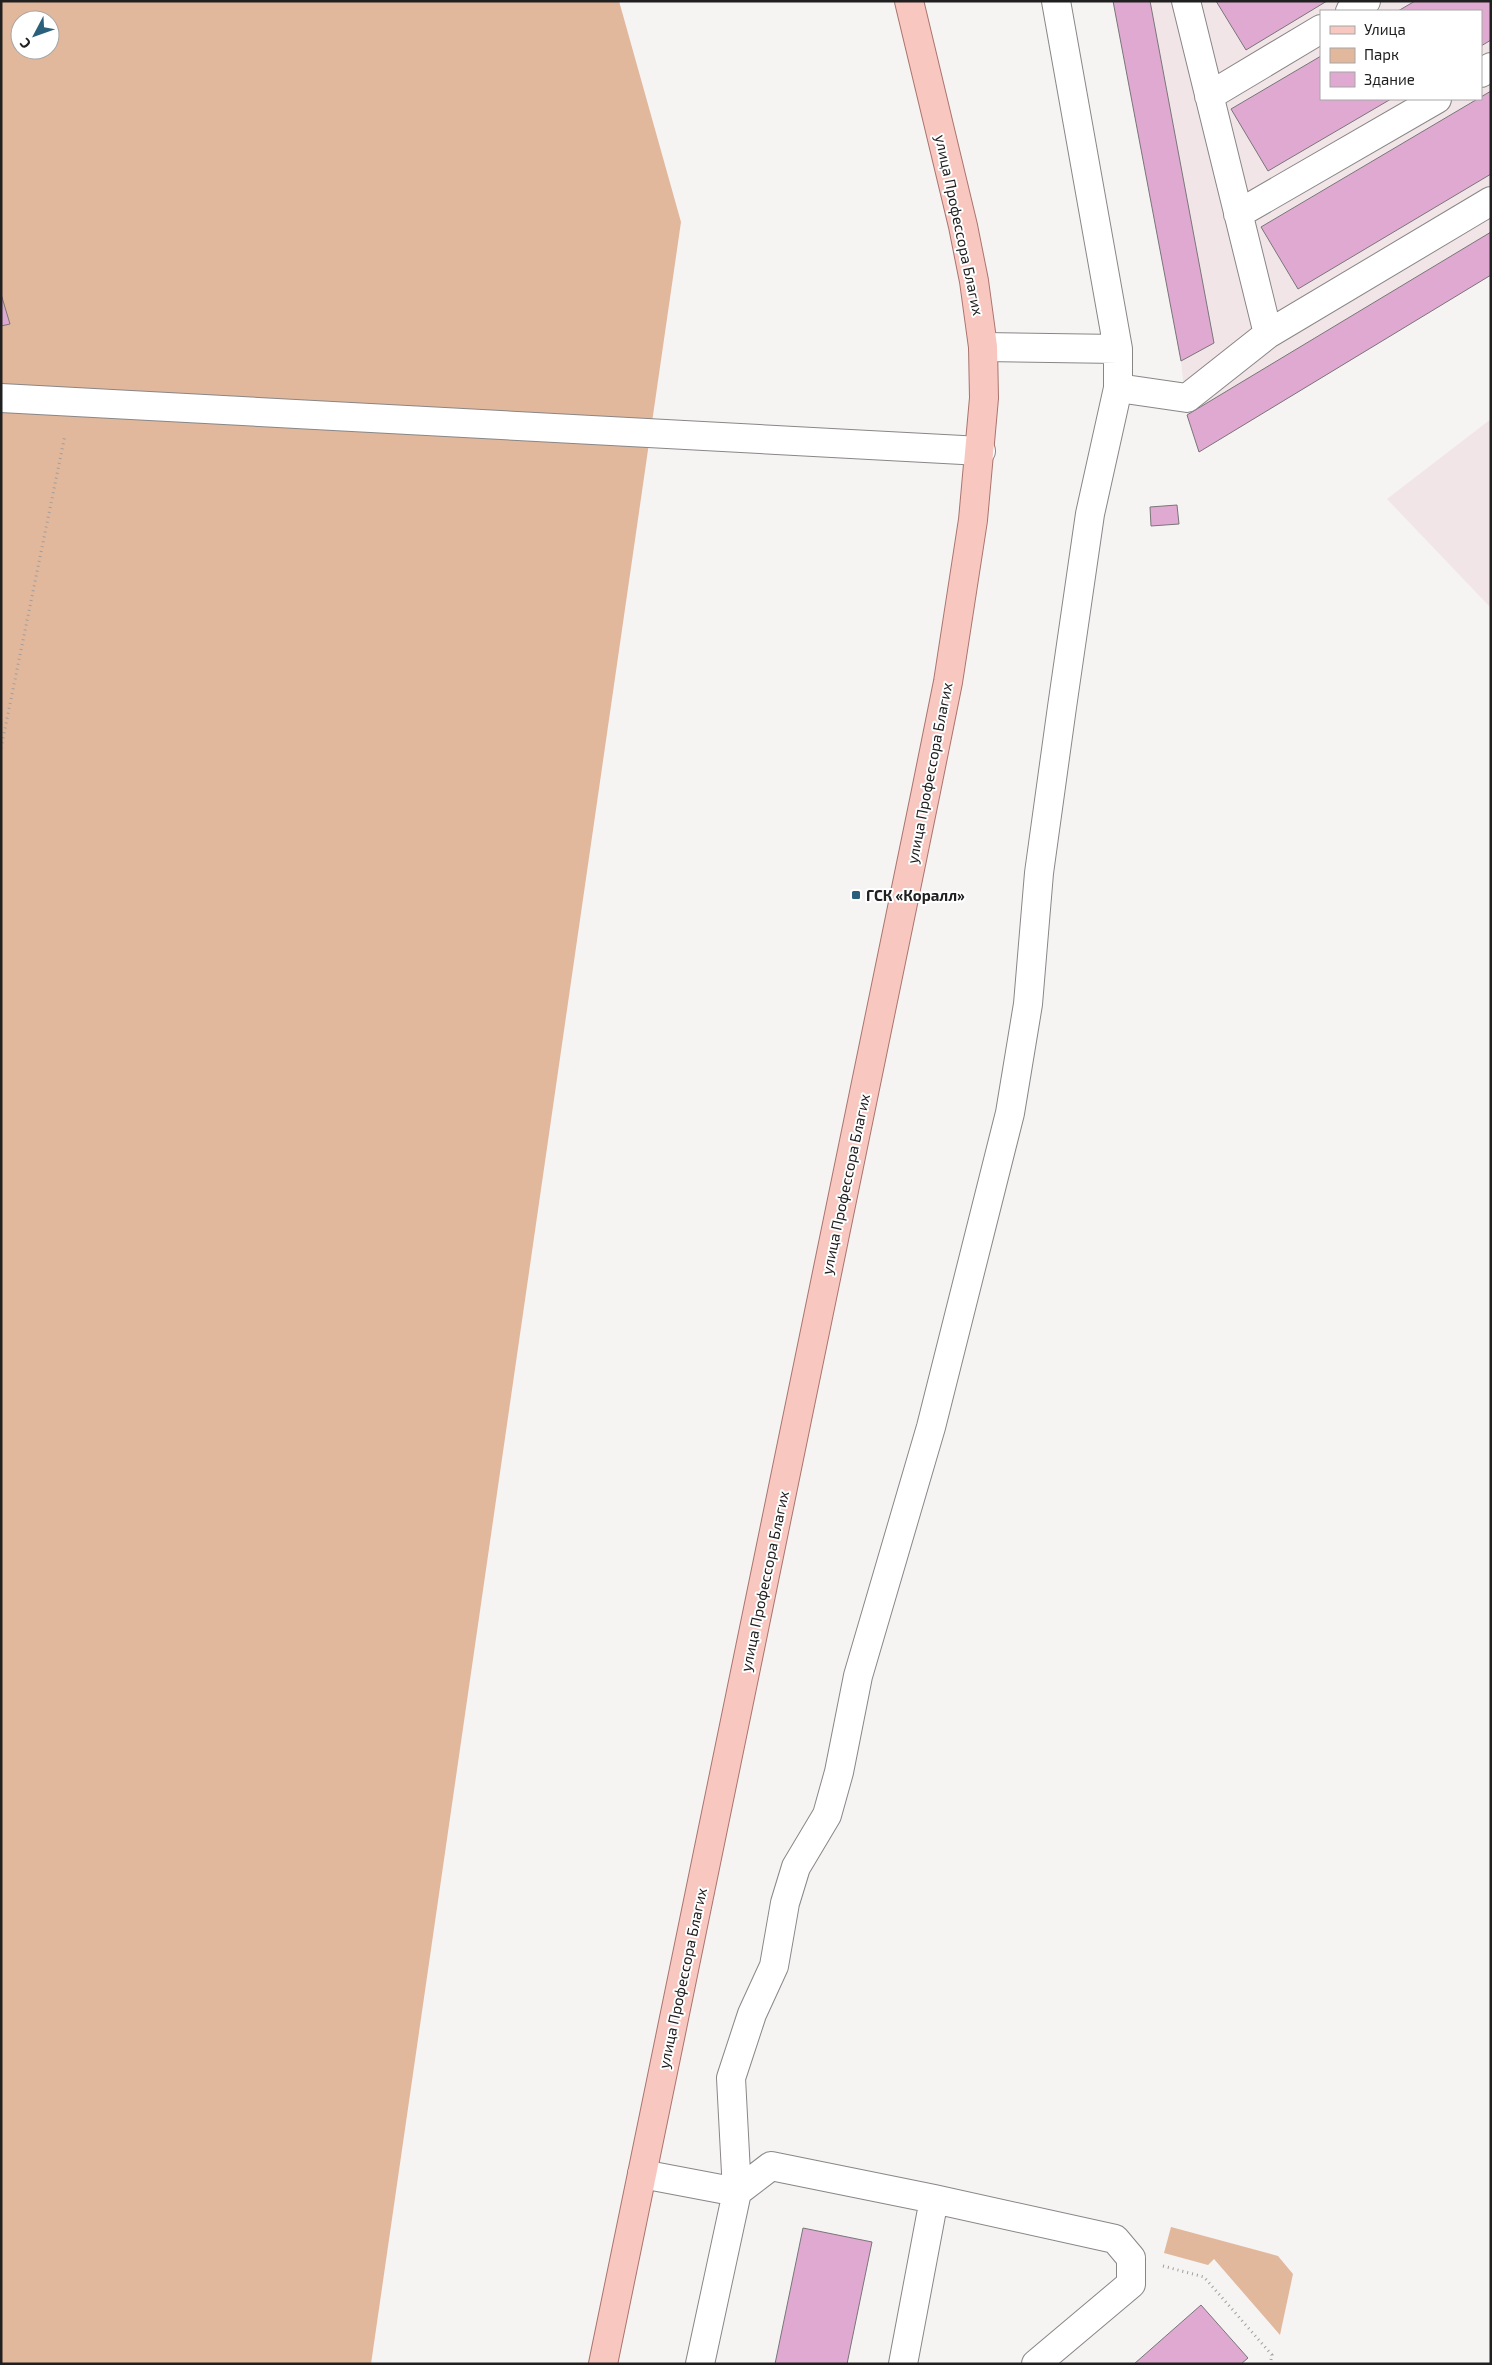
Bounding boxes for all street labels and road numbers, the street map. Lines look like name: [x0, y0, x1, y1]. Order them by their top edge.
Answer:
street label: улица Профессора Благих: [931, 133, 988, 317]
street label: улица Профессора Благих: [903, 681, 956, 865]
street label: улица Профессора Благих: [817, 1092, 874, 1276]
street label: улица Профессора Благих: [736, 1489, 793, 1673]
street label: улица Профессора Благих: [654, 1886, 711, 2070]

